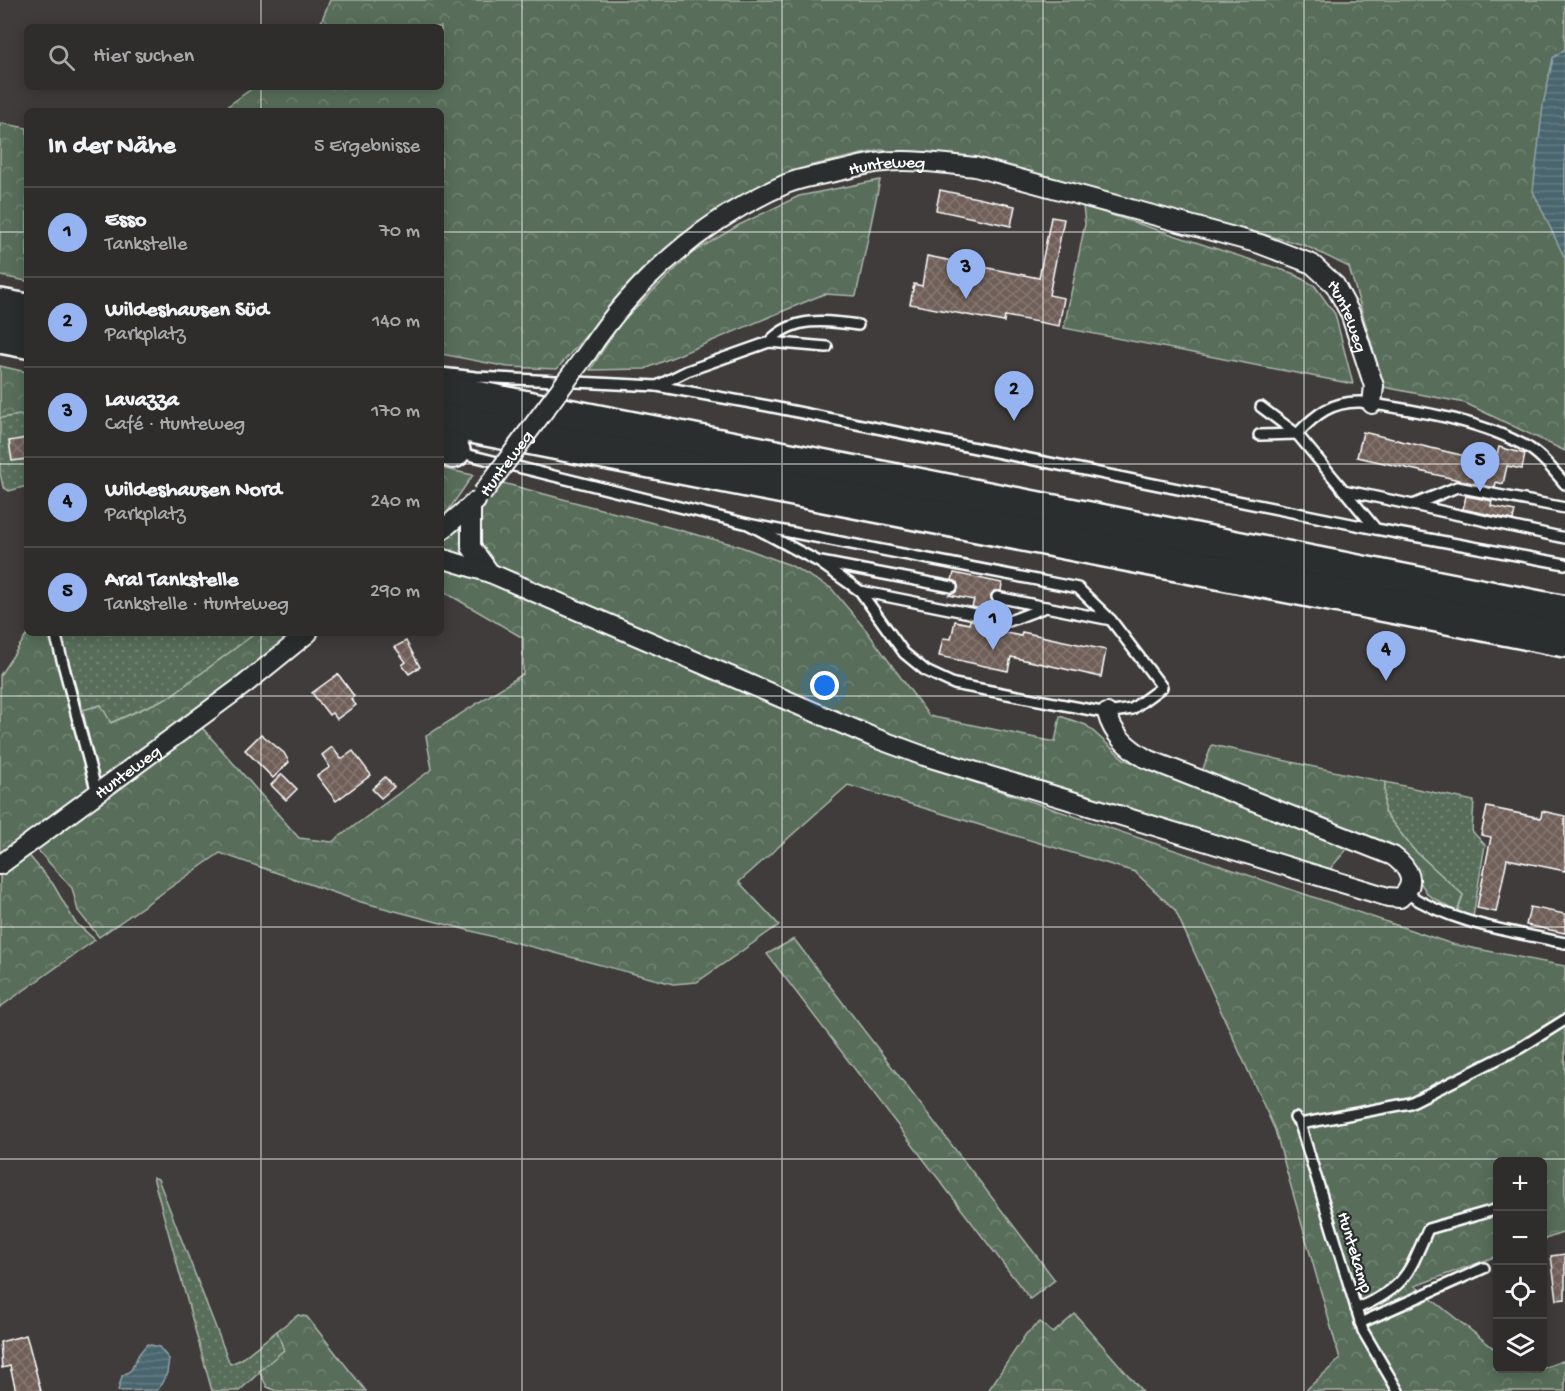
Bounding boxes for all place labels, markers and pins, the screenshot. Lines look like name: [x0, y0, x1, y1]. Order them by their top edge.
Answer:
pin: 3: [946, 250, 986, 299]
pin: 2: [994, 372, 1034, 421]
pin: 5: [1460, 442, 1500, 492]
pin: 1: [974, 600, 1012, 650]
pin: 4: [1366, 632, 1406, 681]

